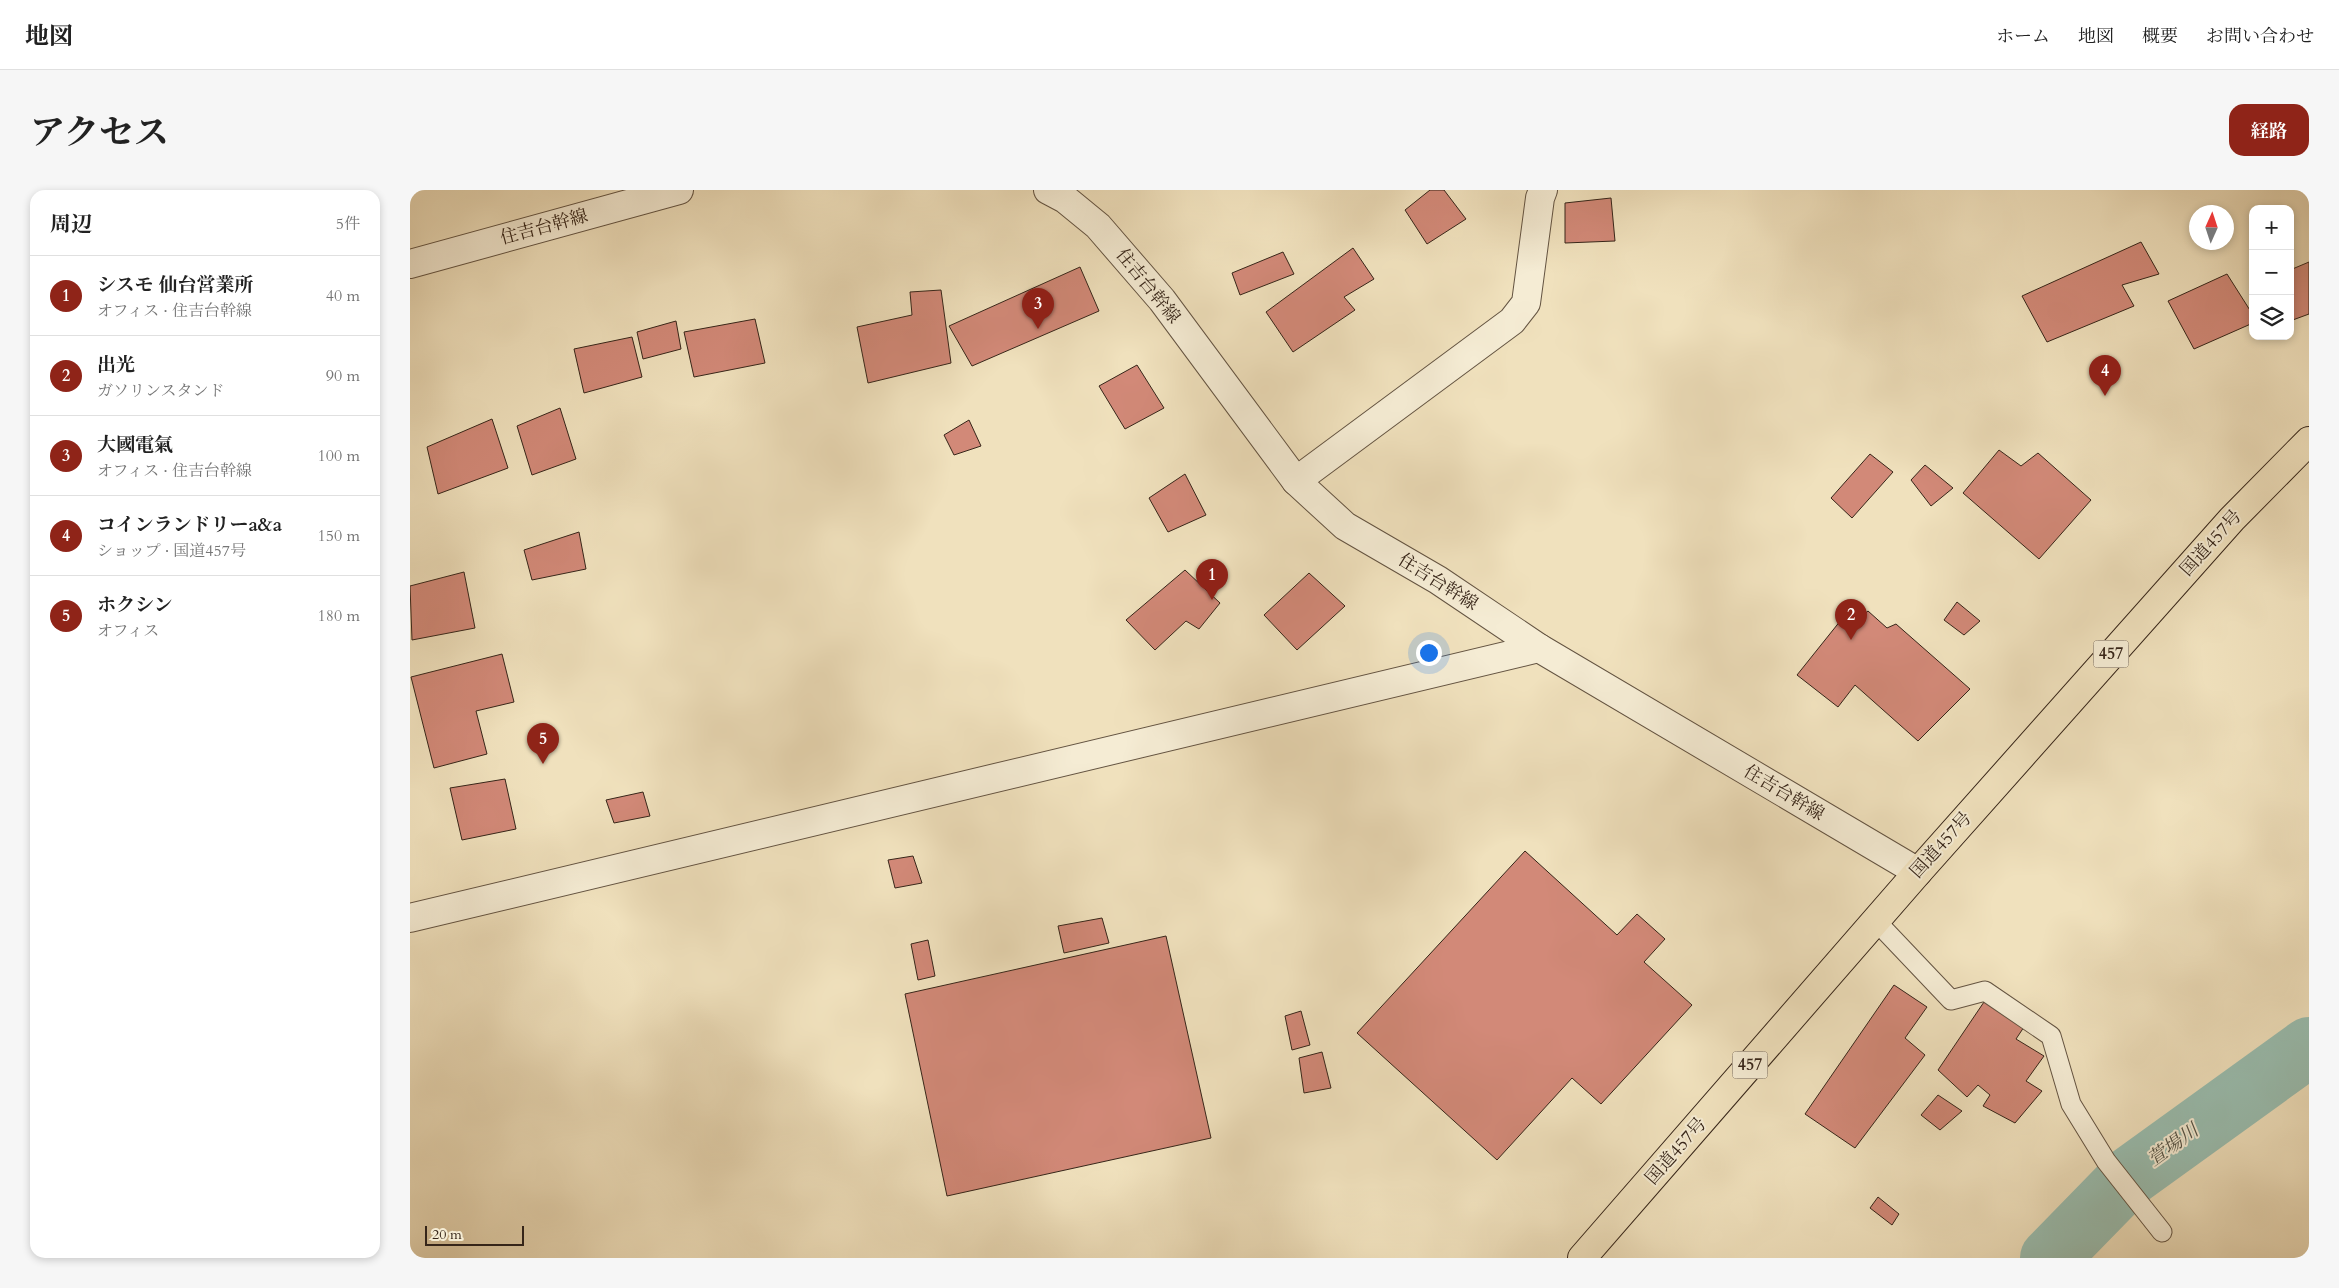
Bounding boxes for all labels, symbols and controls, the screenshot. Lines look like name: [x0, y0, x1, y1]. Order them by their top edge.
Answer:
text: 地図: [25, 20, 73, 53]
text: ホーム: [1996, 24, 2050, 49]
text: 地図: [2078, 24, 2114, 49]
text: 概要: [2142, 24, 2178, 49]
text: お問い合わせ: [2206, 24, 2314, 49]
button: 経路: [2229, 104, 2309, 156]
text: アクセス: [30, 109, 169, 157]
street label: 住吉台幹線: [497, 203, 591, 251]
north arrow: [2189, 205, 2234, 250]
map controls: [2249, 205, 2294, 340]
button: +: [2249, 205, 2294, 250]
text: 周辺: [50, 210, 92, 239]
text: 5件: [336, 213, 360, 235]
street label: 住吉台幹線: [1110, 243, 1186, 329]
button: −: [2249, 250, 2294, 295]
text: シスモ 仙台営業所: [97, 272, 254, 298]
text: 1: [62, 285, 70, 307]
text: 40 m: [326, 285, 360, 307]
pin: 3: [1022, 288, 1054, 329]
button: layers: [2249, 295, 2294, 340]
text: オフィス · 住吉台幹線: [97, 300, 252, 322]
text: 出光: [97, 352, 135, 378]
pin: 4: [2089, 355, 2121, 396]
text: 2: [62, 365, 70, 387]
text: 90 m: [326, 365, 360, 387]
text: ガソリンスタンド: [97, 380, 225, 402]
text: 大國電氣: [97, 432, 173, 458]
text: 3: [62, 445, 70, 467]
text: 100 m: [318, 445, 360, 467]
text: オフィス · 住吉台幹線: [97, 460, 252, 482]
street label: 国道457号: [2174, 504, 2248, 582]
text: コインランドリーa&a: [97, 512, 282, 538]
text: 4: [62, 525, 70, 547]
text: 150 m: [318, 525, 360, 547]
text: ショップ · 国道457号: [97, 540, 246, 562]
street label: 住吉台幹線: [1393, 548, 1483, 616]
pin: 1: [1196, 559, 1228, 600]
text: ホクシン: [97, 592, 173, 618]
pin: 2: [1835, 599, 1867, 640]
text: 5: [62, 605, 70, 627]
text: 180 m: [318, 605, 360, 627]
text: オフィス: [97, 620, 159, 642]
your location: [1416, 640, 1442, 666]
road number: 457: [2094, 640, 2128, 668]
pin: 5: [527, 723, 559, 764]
street label: 住吉台幹線: [1739, 759, 1829, 827]
street label: 国道457号: [1904, 806, 1978, 884]
road number: 457: [1732, 1052, 1768, 1078]
street label: 国道457号: [1640, 1112, 1712, 1190]
water label: 萱場川: [2142, 1117, 2205, 1172]
scale bar: [425, 1223, 524, 1246]
text: 20 m: [432, 1225, 462, 1244]

